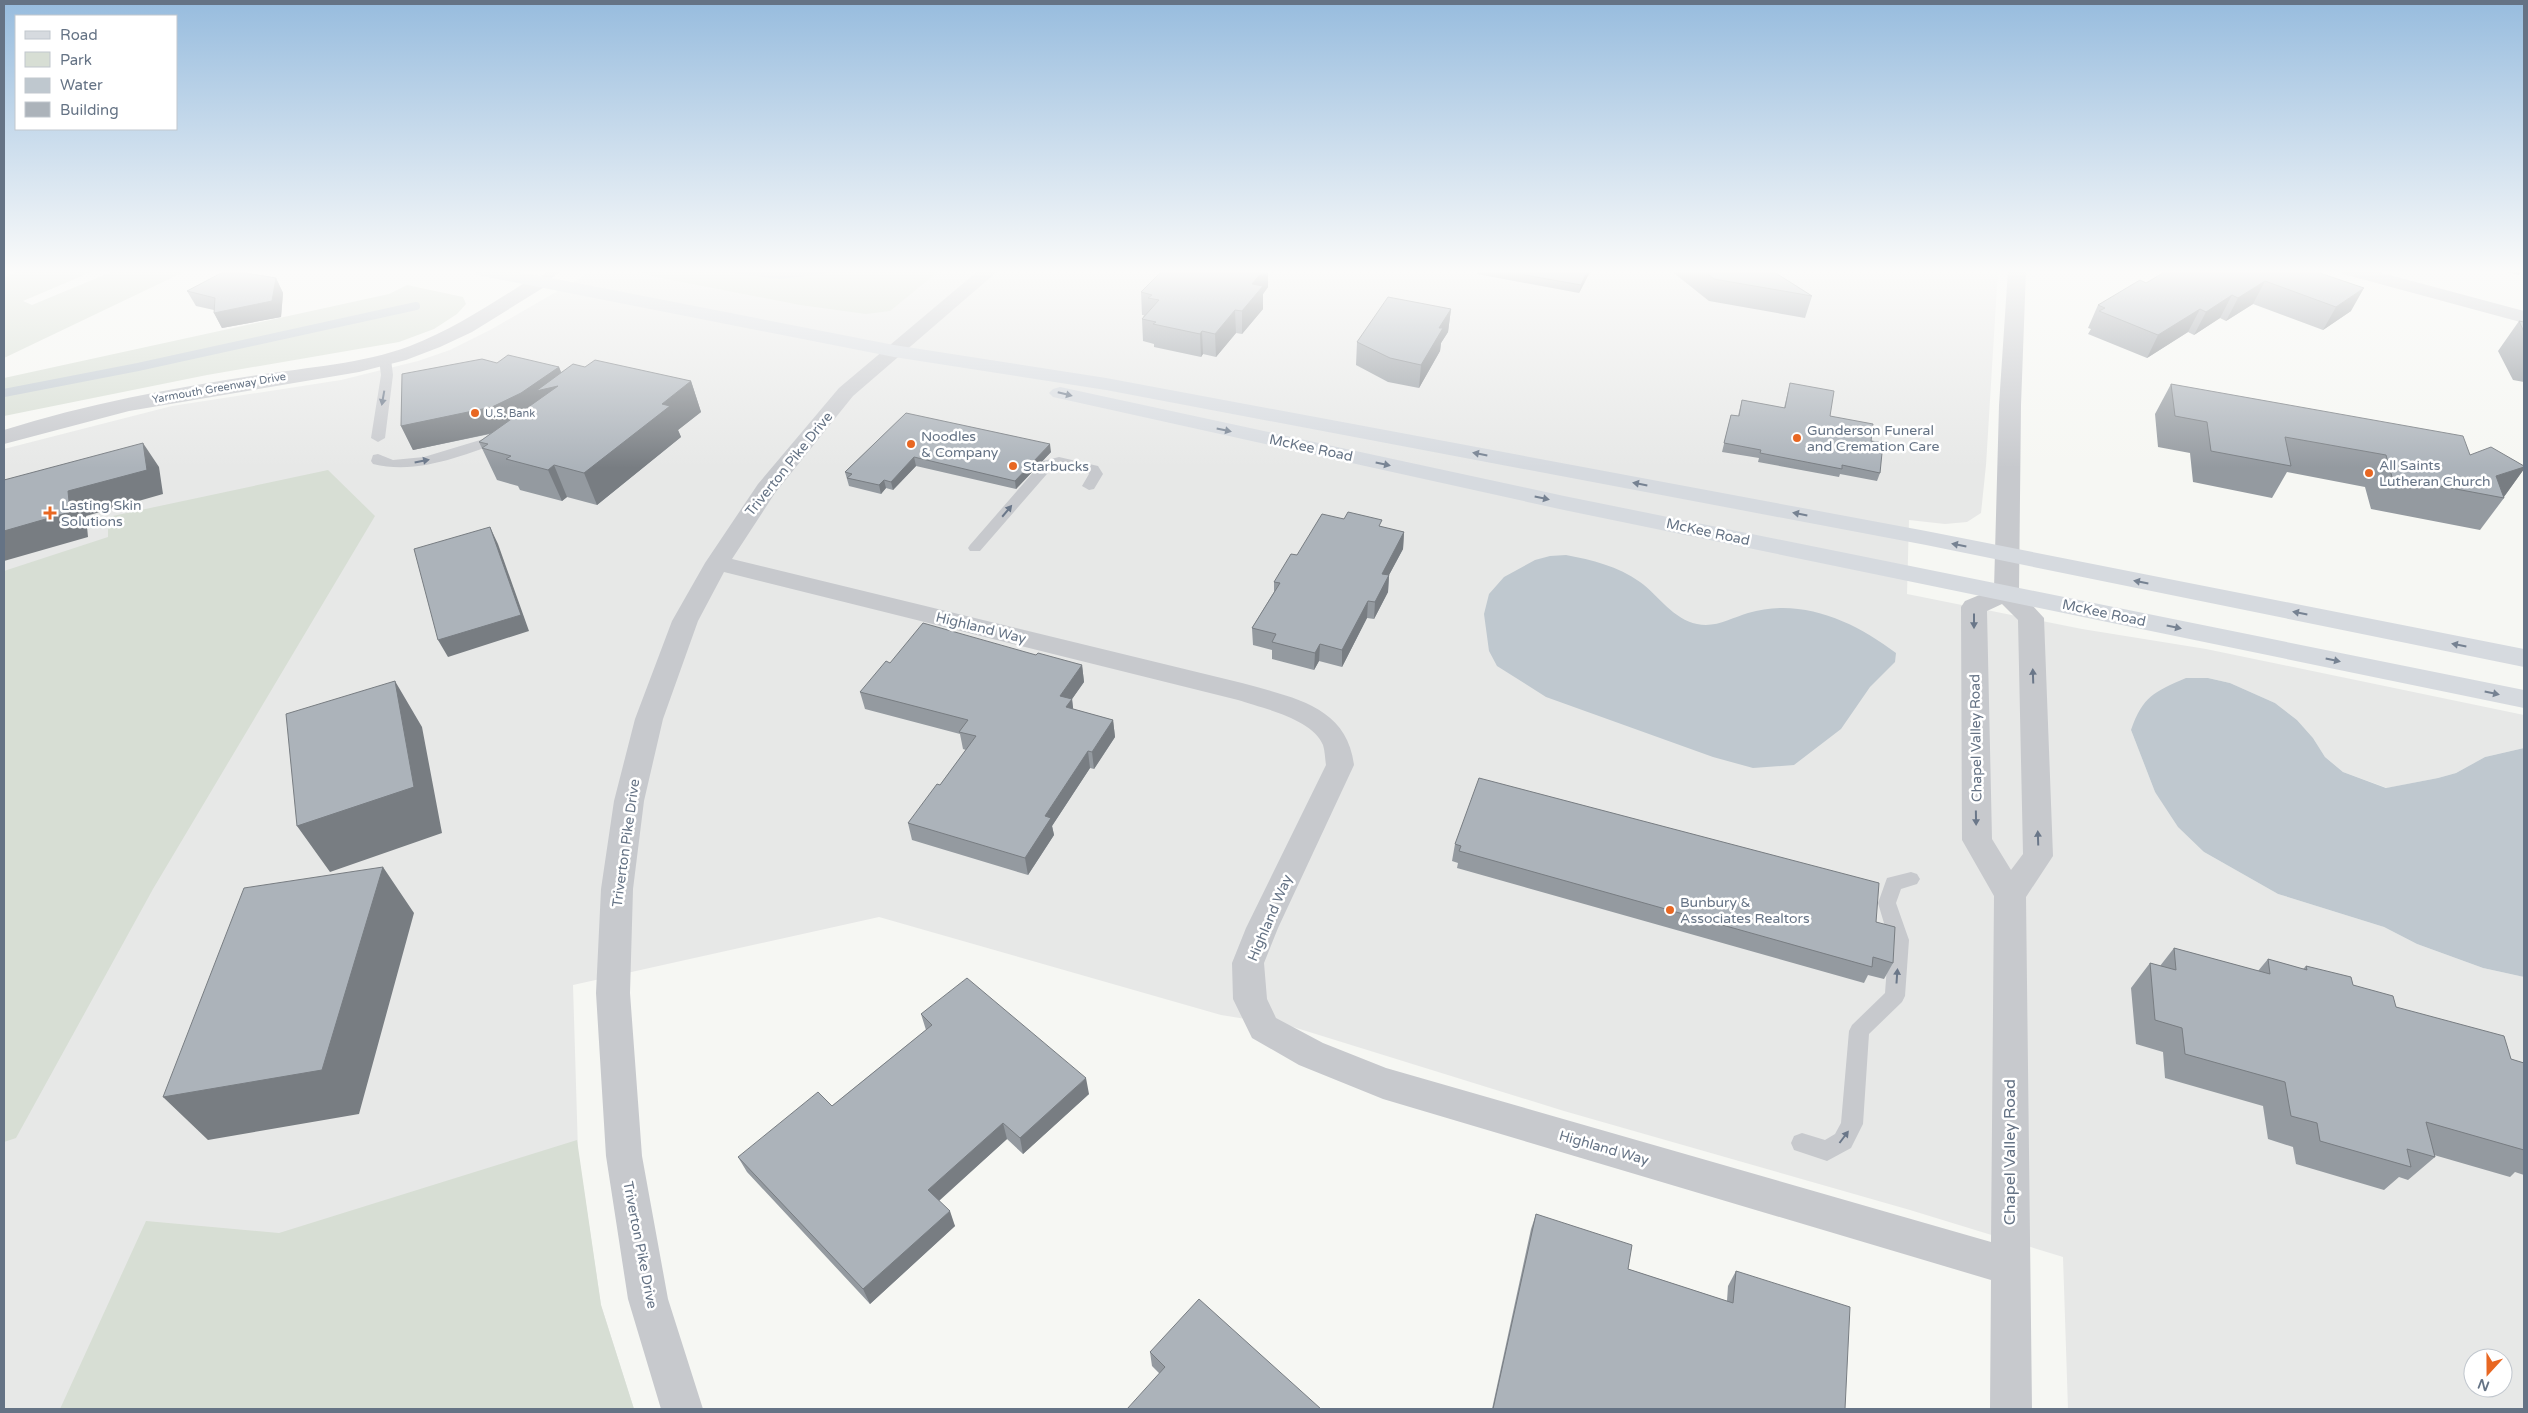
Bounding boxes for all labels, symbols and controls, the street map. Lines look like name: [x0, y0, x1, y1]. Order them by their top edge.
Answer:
legend: [15, 15, 178, 130]
text: Road: [60, 26, 98, 44]
text: Park: [60, 51, 92, 69]
text: Water: [60, 76, 103, 94]
text: Building: [60, 101, 119, 119]
street label: Yarmouth Greenway Drive: [151, 370, 287, 406]
one-way arrow: [1058, 390, 1073, 398]
one-way arrow: [379, 391, 387, 407]
marker: U.S. Bank: [469, 407, 481, 419]
place label: U.S. Bank: [485, 407, 535, 420]
street label: Triverton Pike Drive: [742, 408, 836, 520]
place label: Gunderson Funeral and Cremation Care: [1807, 422, 1939, 455]
one-way arrow: [1216, 426, 1232, 434]
place label: Noodles & Company: [921, 428, 999, 461]
street label: McKee Road: [1268, 431, 1354, 465]
marker: Gunderson Funeral and Cremation Care: [1791, 432, 1803, 444]
marker: Noodles & Company: [905, 438, 917, 450]
one-way arrow: [1472, 449, 1488, 457]
one-way arrow: [414, 456, 430, 464]
place label: All Saints Lutheran Church: [2379, 457, 2491, 490]
place label: Starbucks: [1023, 458, 1089, 475]
marker: Starbucks: [1007, 460, 1019, 472]
one-way arrow: [1375, 460, 1390, 468]
marker: All Saints Lutheran Church: [2363, 467, 2375, 479]
one-way arrow: [1632, 480, 1648, 488]
one-way arrow: [1534, 494, 1549, 502]
place label: Lasting Skin Solutions: [61, 497, 142, 530]
marker: Lasting Skin Solutions: [43, 506, 57, 520]
one-way arrow: [1001, 506, 1013, 518]
one-way arrow: [1791, 510, 1807, 518]
street label: McKee Road: [1665, 515, 1751, 549]
one-way arrow: [1952, 541, 1967, 549]
one-way arrow: [2132, 577, 2148, 585]
street label: McKee Road: [2061, 596, 2147, 630]
street label: Highland Way: [934, 609, 1028, 648]
one-way arrow: [2291, 609, 2307, 617]
one-way arrow: [1971, 613, 1979, 629]
one-way arrow: [2166, 623, 2181, 631]
one-way arrow: [2452, 641, 2467, 649]
one-way arrow: [2325, 656, 2341, 664]
one-way arrow: [2029, 667, 2037, 683]
street label: Chapel Valley Road: [1966, 674, 1986, 802]
one-way arrow: [2485, 689, 2501, 697]
street label: Triverton Pike Drive: [609, 778, 643, 908]
one-way arrow: [1972, 811, 1980, 827]
one-way arrow: [2033, 830, 2041, 846]
street label: Highland Way: [1244, 872, 1296, 964]
place label: Bunbury & Associates Realtors: [1680, 894, 1810, 927]
marker: Bunbury & Associates Realtors: [1664, 904, 1676, 916]
one-way arrow: [1893, 968, 1901, 984]
street label: Chapel Valley Road: [2000, 1079, 2020, 1225]
street label: Highland Way: [1557, 1127, 1651, 1169]
one-way arrow: [1838, 1131, 1849, 1144]
street label: Triverton Pike Drive: [619, 1180, 661, 1310]
north arrow: [2463, 1348, 2513, 1398]
text: N: [2475, 1375, 2492, 1395]

